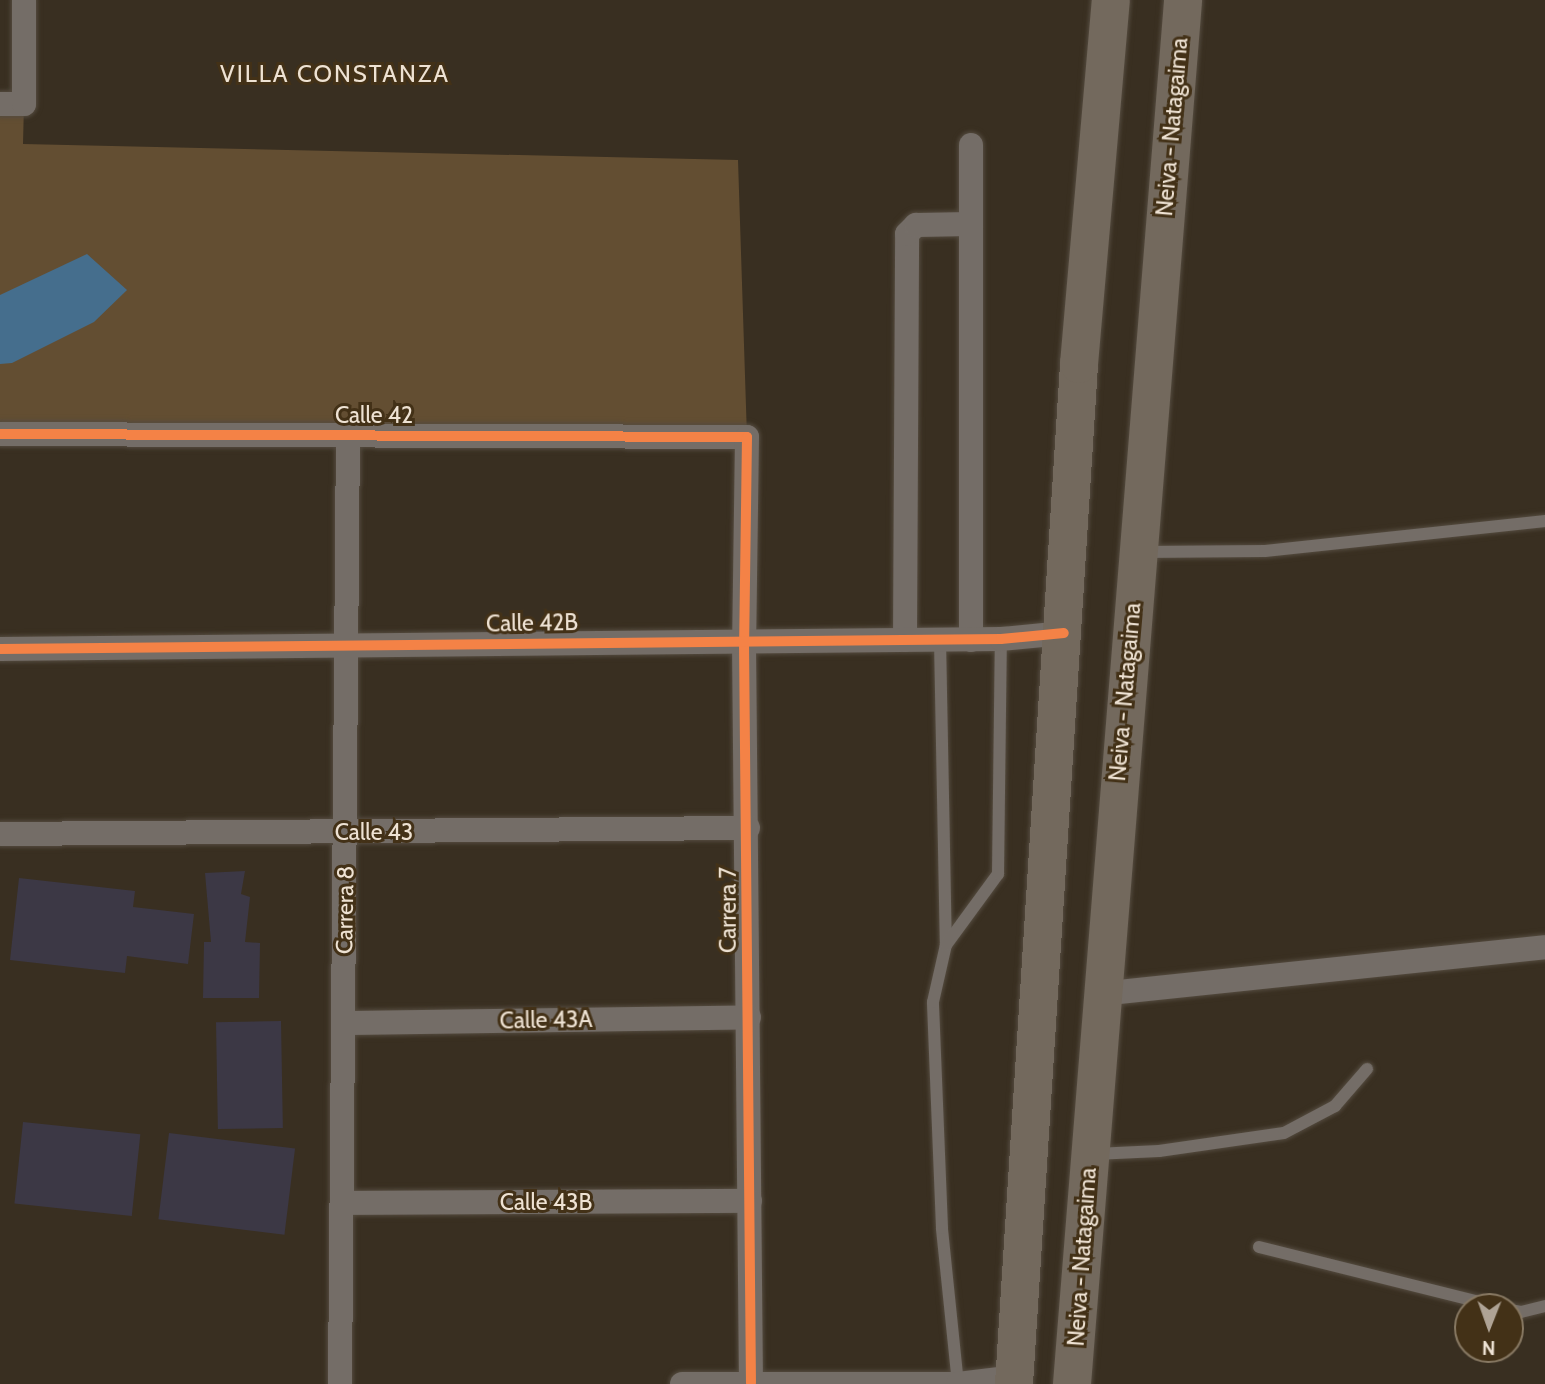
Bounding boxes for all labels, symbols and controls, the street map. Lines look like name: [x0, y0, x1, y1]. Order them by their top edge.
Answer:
street label: Neiva - Natagaima: [1150, 37, 1194, 217]
district label: VILLA CONSTANZA: [222, 60, 448, 88]
street label: Calle 42: [335, 401, 413, 429]
street label: Neiva - Natagaima: [1103, 602, 1147, 782]
street label: Calle 42B: [486, 608, 578, 638]
street label: Calle 43: [335, 818, 413, 846]
street label: Carrera 8: [330, 866, 360, 954]
street label: Carrera 7: [714, 867, 742, 953]
street label: Calle 43A: [499, 1005, 593, 1035]
street label: Neiva - Natagaima: [1062, 1167, 1102, 1347]
street label: Calle 43B: [500, 1188, 592, 1216]
north arrow: [1454, 1293, 1524, 1363]
text: N: [1482, 1336, 1496, 1359]

